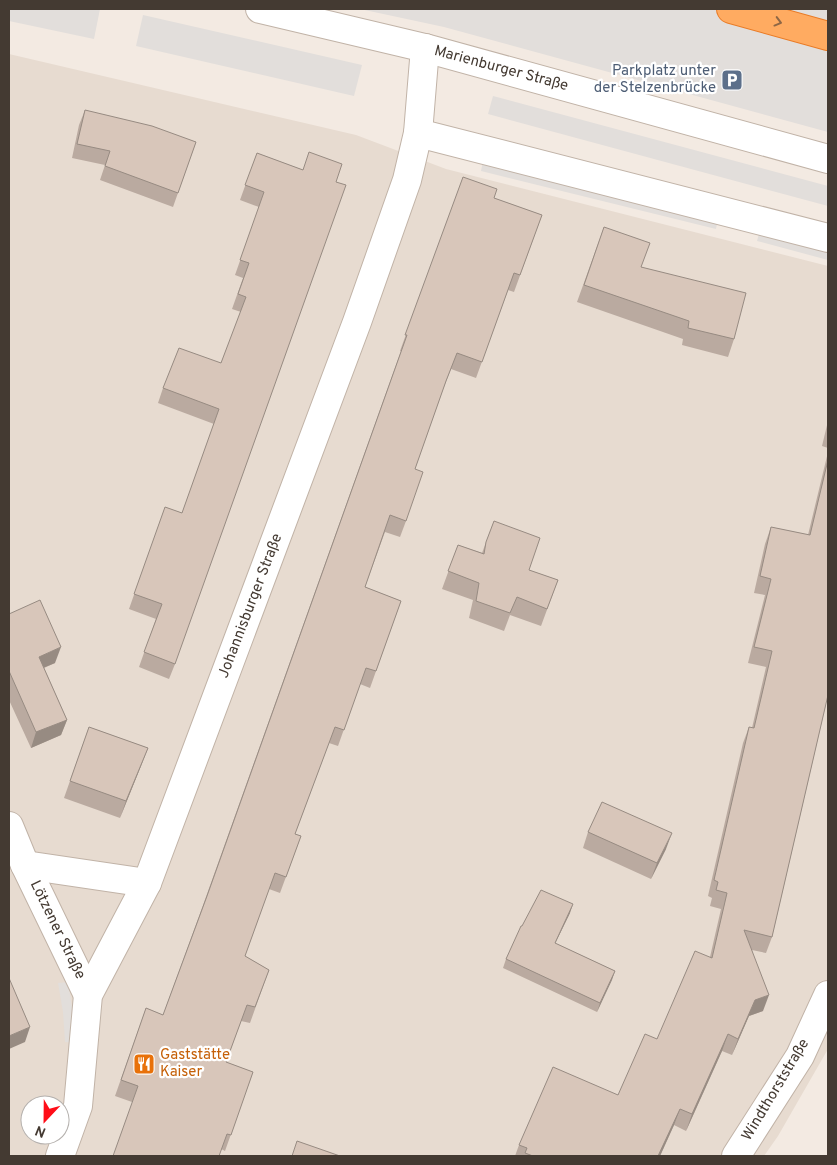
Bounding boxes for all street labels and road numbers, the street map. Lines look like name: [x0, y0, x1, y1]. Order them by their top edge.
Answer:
street label: Marienburger Straße: [432, 42, 570, 96]
street label: Johannisburger Straße: [215, 531, 287, 681]
street label: Lötzener Straße: [25, 877, 89, 983]
street label: Windthorststraße: [738, 1036, 814, 1144]

